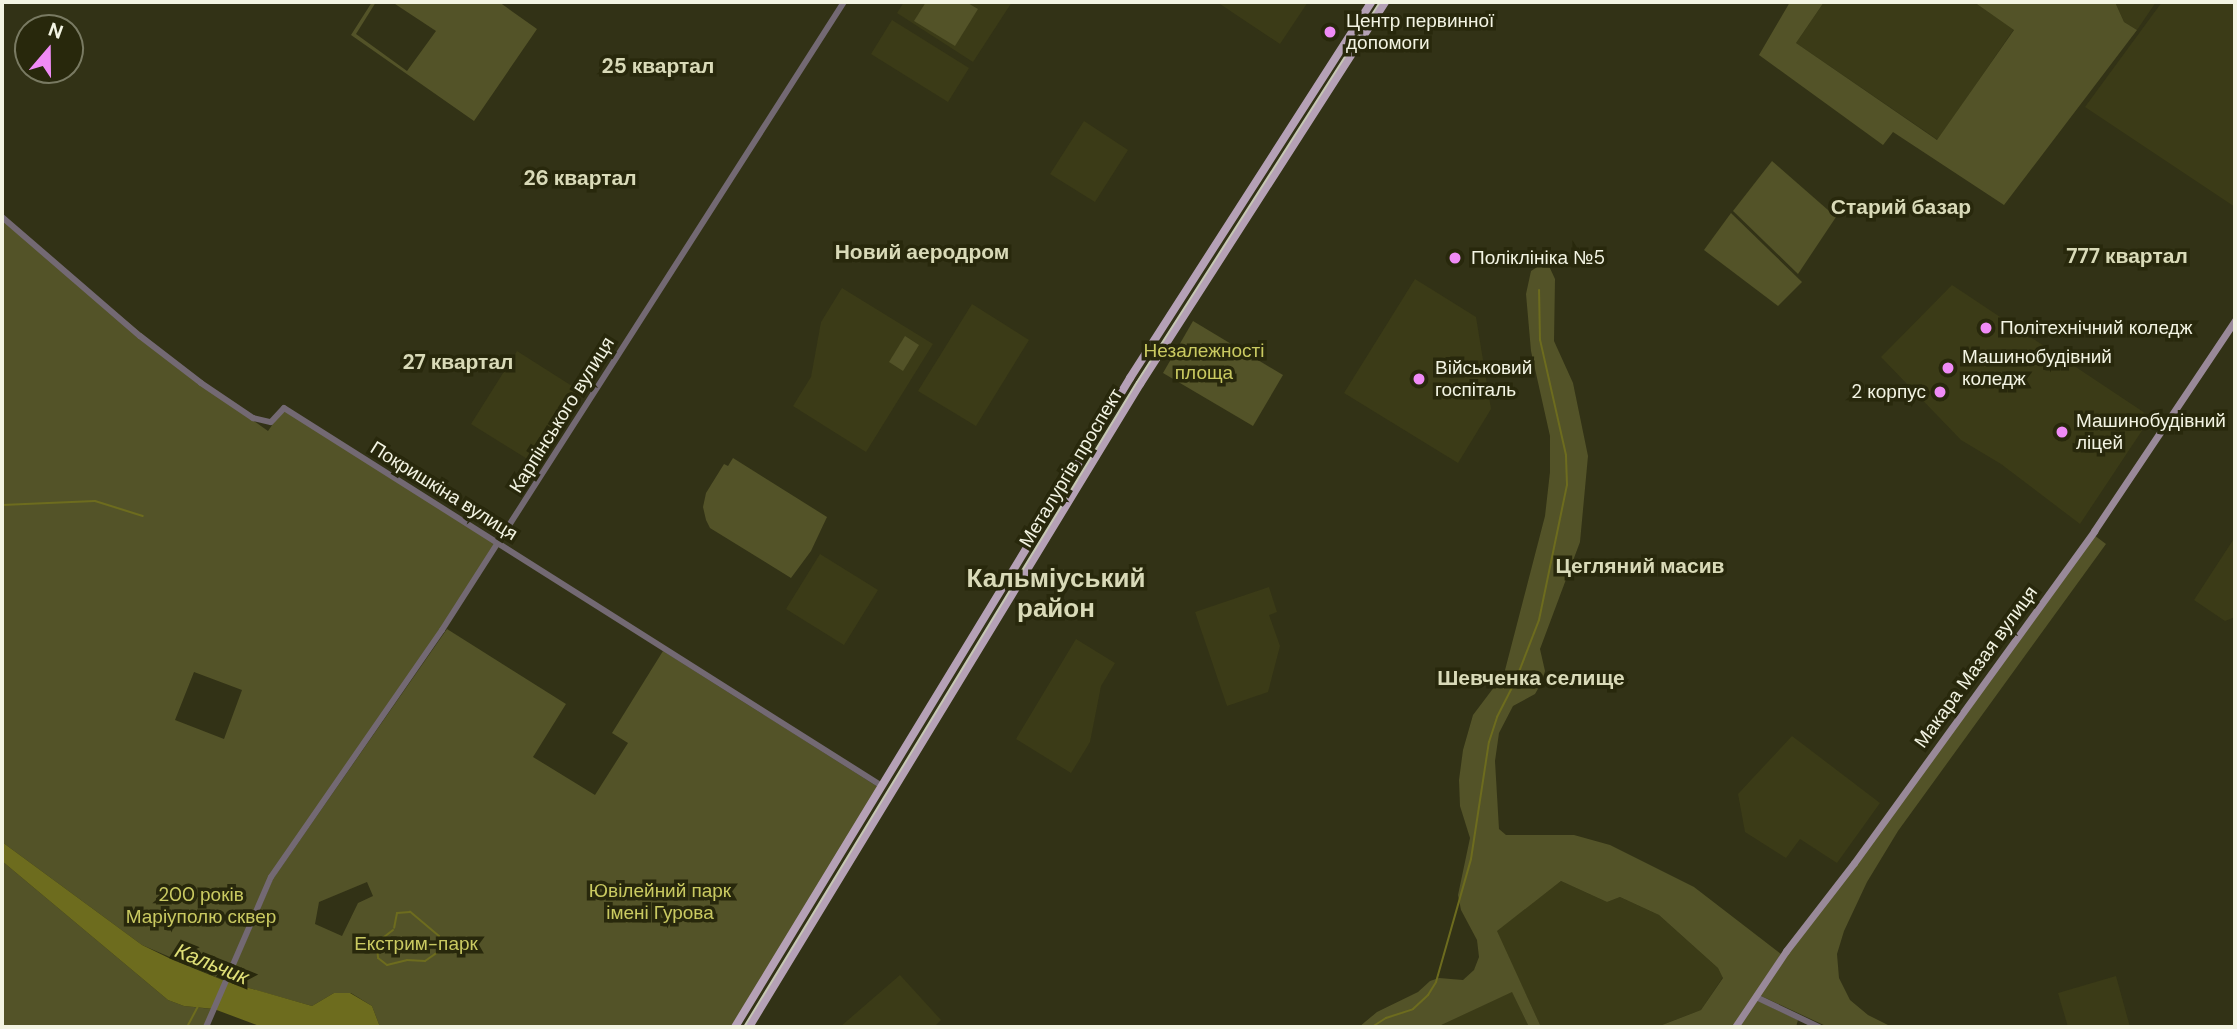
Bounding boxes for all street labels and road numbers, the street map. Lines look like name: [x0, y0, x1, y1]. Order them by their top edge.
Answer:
street label: Карпінського вулиця: [505, 333, 619, 497]
street label: Металургів проспект: [1015, 384, 1127, 552]
street label: Покришкіна вулиця: [366, 436, 522, 546]
street label: Макара Мазая вулиця: [1910, 582, 2042, 752]

